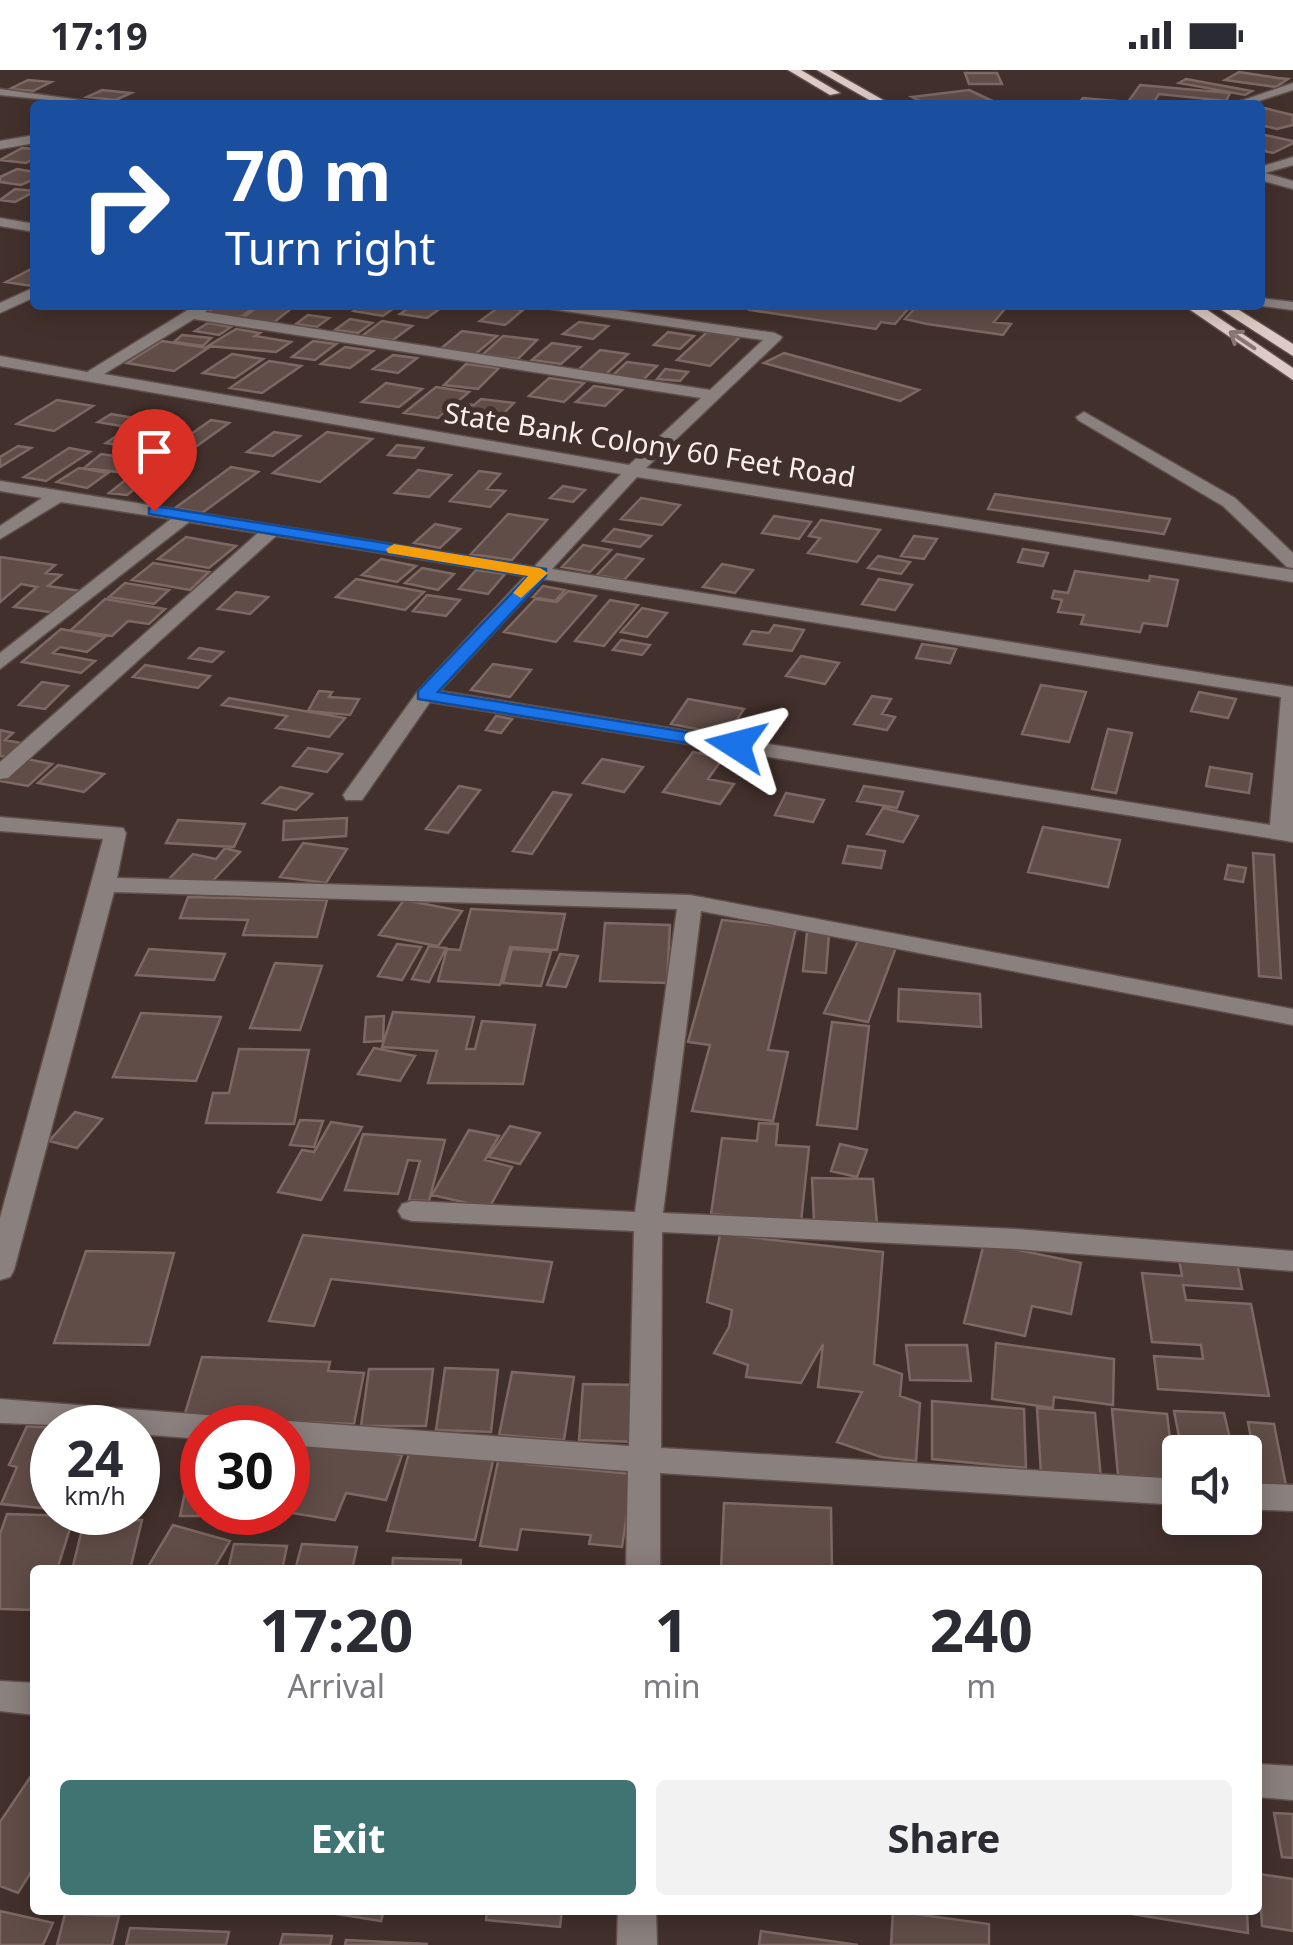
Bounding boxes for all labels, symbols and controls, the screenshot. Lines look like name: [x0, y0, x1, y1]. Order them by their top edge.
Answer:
text: 17:19: [50, 9, 148, 61]
text: 70 m: [225, 126, 392, 222]
icon: right: [60, 140, 190, 270]
text: Turn right: [225, 217, 436, 278]
one-way arrow: [1228, 330, 1256, 351]
street label: State Bank Colony 60 Feet Road: [442, 393, 858, 495]
pin: [112, 409, 197, 512]
icon: arrive: [127, 424, 182, 479]
position arrow: [684, 693, 788, 797]
speed limit sign: 30: [180, 1405, 310, 1535]
text: 24: [66, 1424, 124, 1492]
map controls: [1162, 1435, 1262, 1535]
button: sound: [1162, 1435, 1262, 1535]
text: km/h: [64, 1478, 126, 1512]
text: 17:20: [259, 1588, 413, 1670]
text: 1: [654, 1588, 689, 1670]
text: 240: [930, 1588, 1033, 1670]
text: Arrival: [288, 1664, 385, 1707]
text: min: [643, 1664, 701, 1707]
text: m: [966, 1664, 996, 1707]
button: Exit: [60, 1780, 636, 1895]
button: Share: [656, 1780, 1232, 1895]

